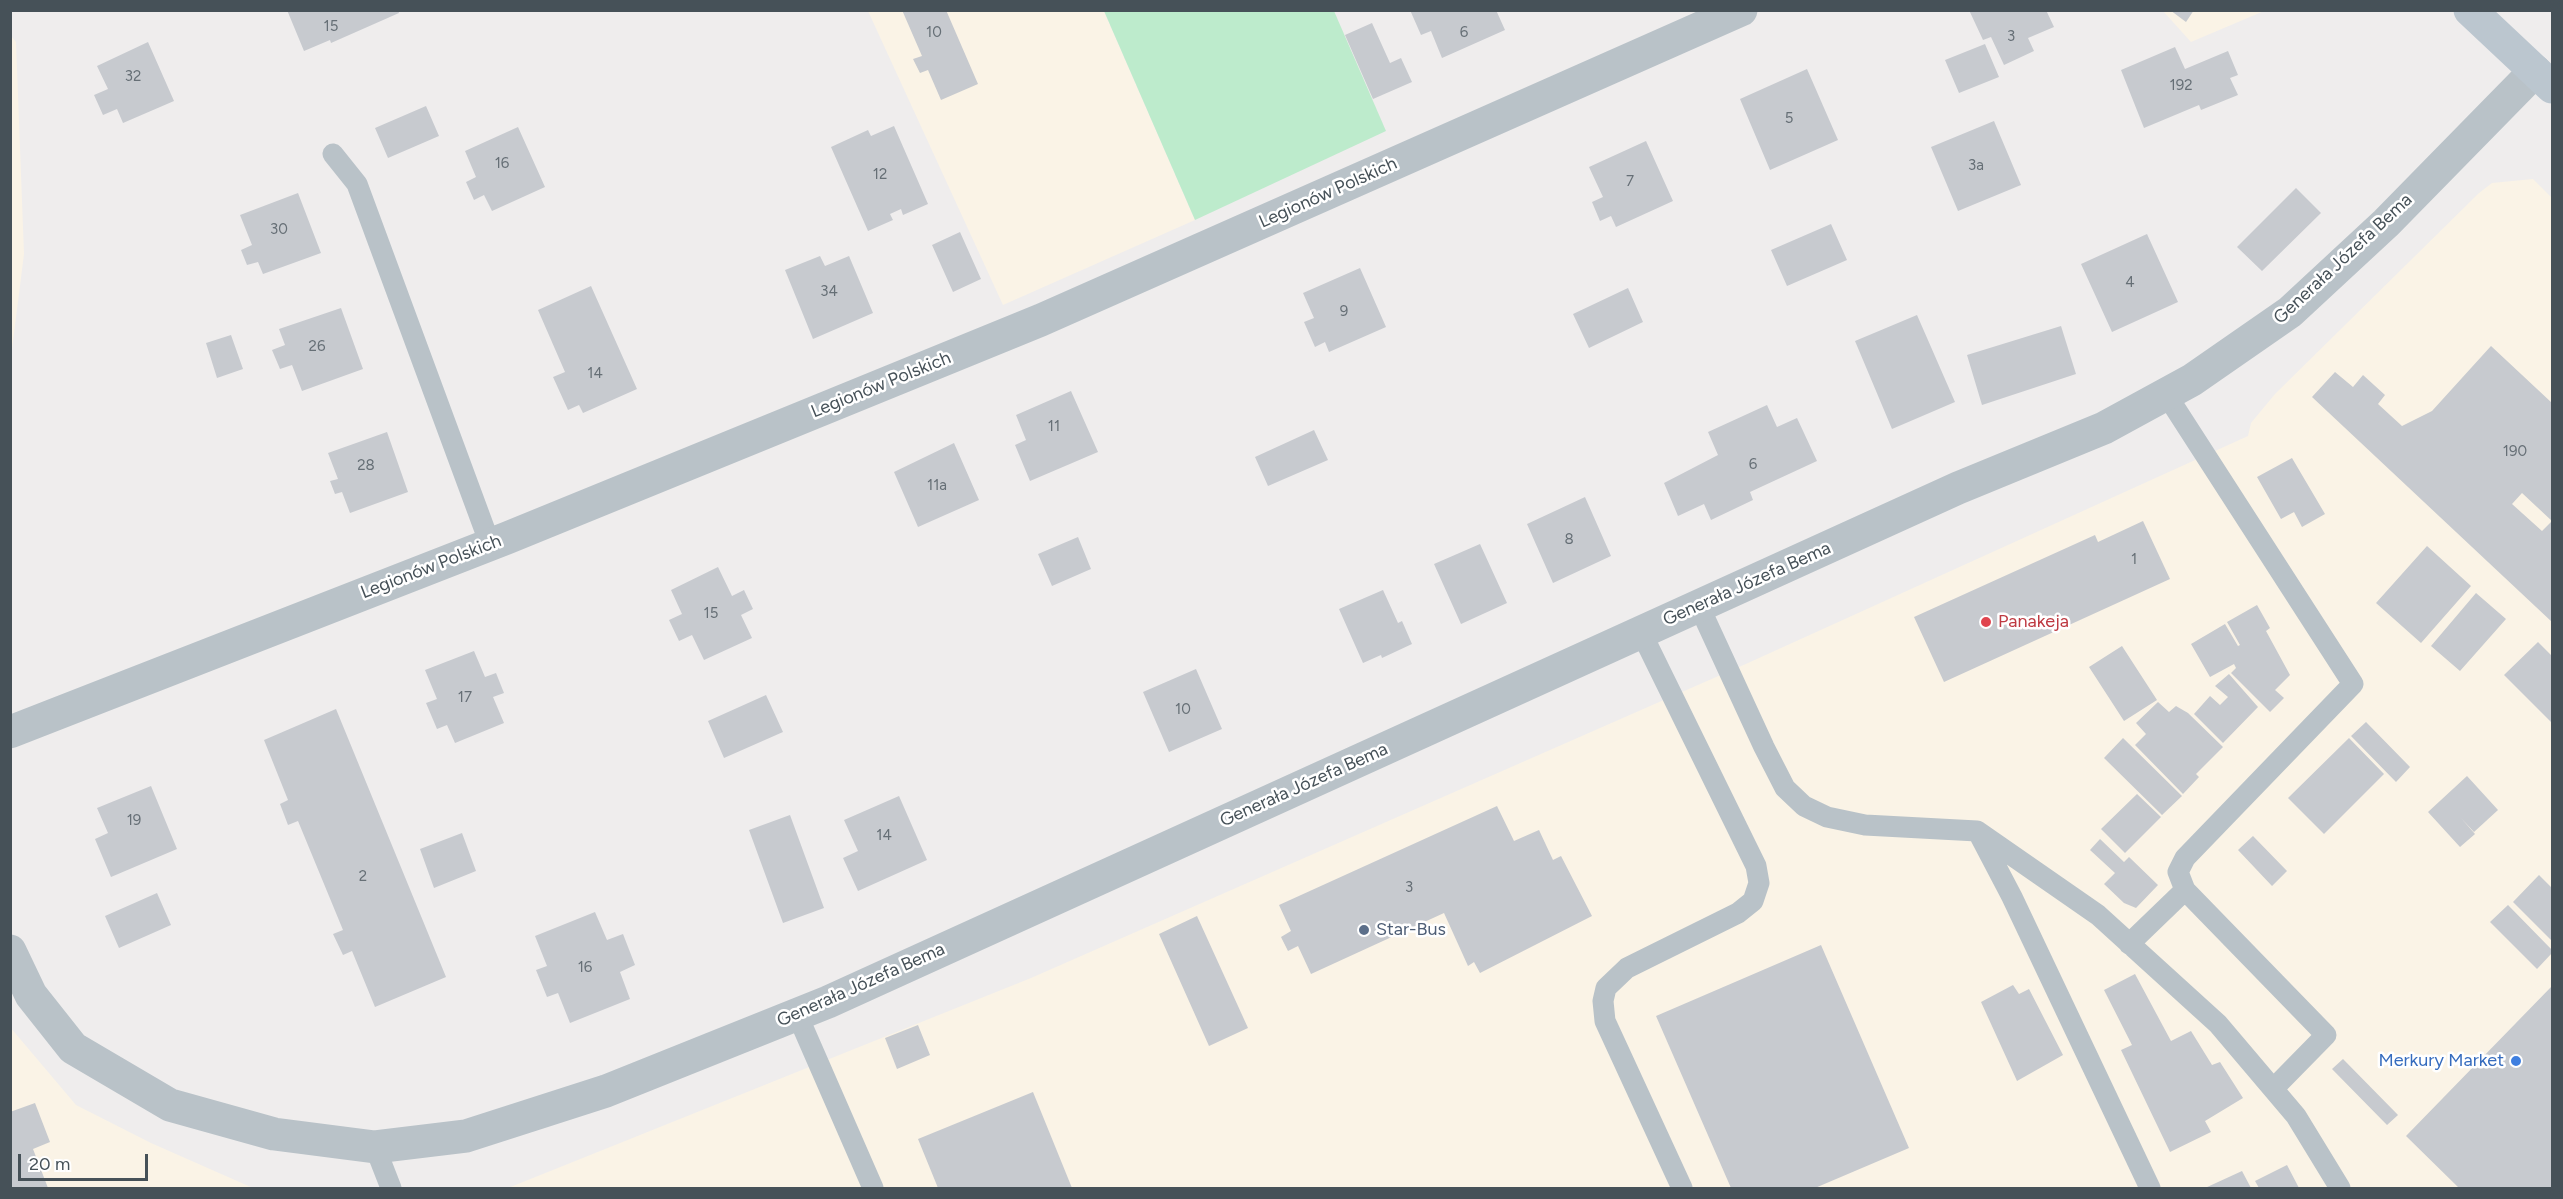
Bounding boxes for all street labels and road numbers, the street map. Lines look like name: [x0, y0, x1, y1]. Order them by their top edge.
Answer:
street label: Legionów Polskich: [1256, 153, 1400, 233]
street label: Generała Józefa Bema: [2269, 189, 2417, 329]
street label: Legionów Polskich: [808, 347, 954, 423]
street label: Legionów Polskich: [358, 530, 504, 604]
street label: Generała Józefa Bema: [1660, 537, 1834, 631]
street label: Generała Józefa Bema: [1217, 738, 1391, 832]
street label: Generała Józefa Bema: [774, 938, 948, 1032]

